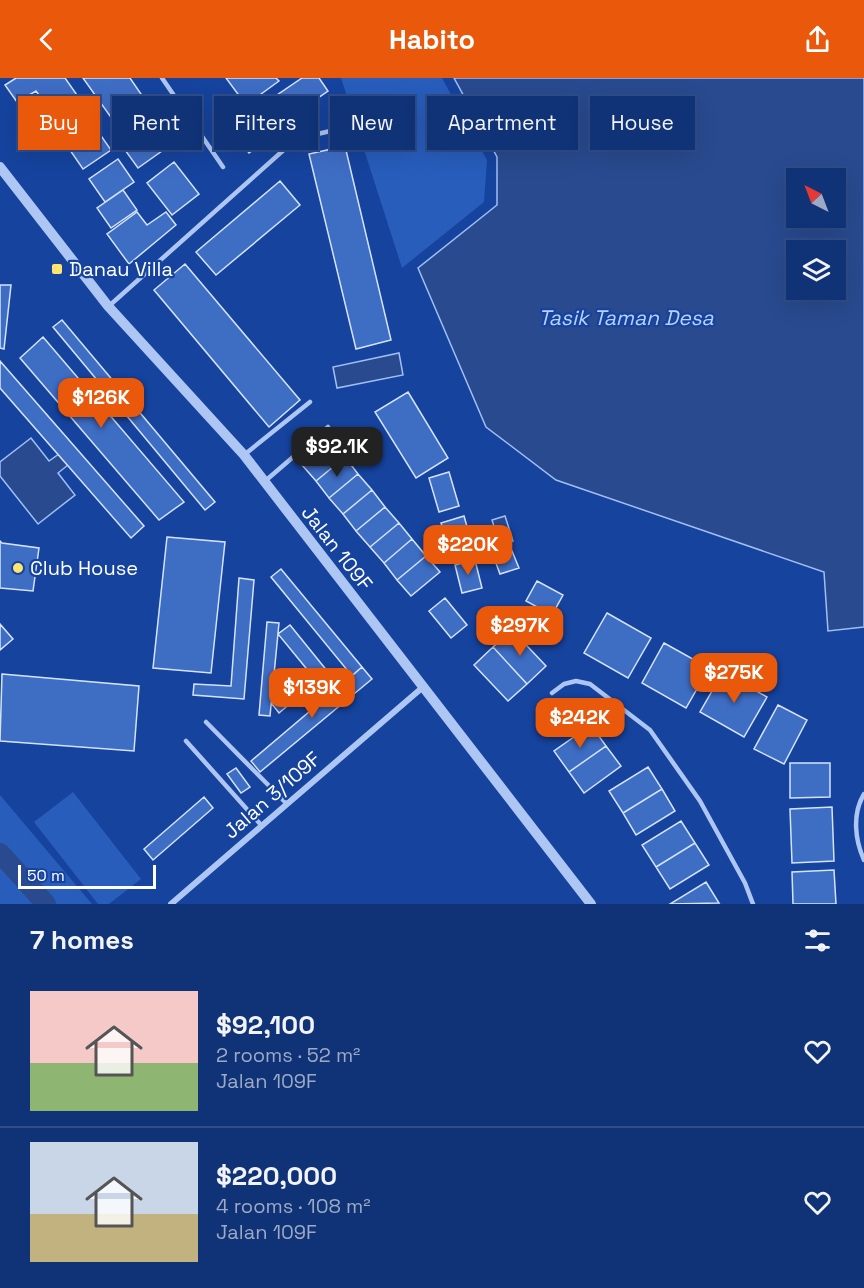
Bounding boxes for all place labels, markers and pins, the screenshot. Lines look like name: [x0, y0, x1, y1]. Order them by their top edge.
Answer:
place label: Danau Villa: [69, 256, 173, 282]
marker: Danau Villa: [50, 262, 64, 276]
pin: $126K: [59, 378, 143, 429]
pin: $92.1K: [288, 427, 386, 478]
pin: $220K: [426, 525, 510, 576]
place label: Club House: [30, 555, 138, 581]
marker: Club House: [11, 561, 25, 575]
pin: $297K: [478, 606, 562, 657]
pin: $275K: [692, 653, 776, 704]
pin: $139K: [270, 668, 354, 719]
pin: $242K: [538, 698, 622, 749]

